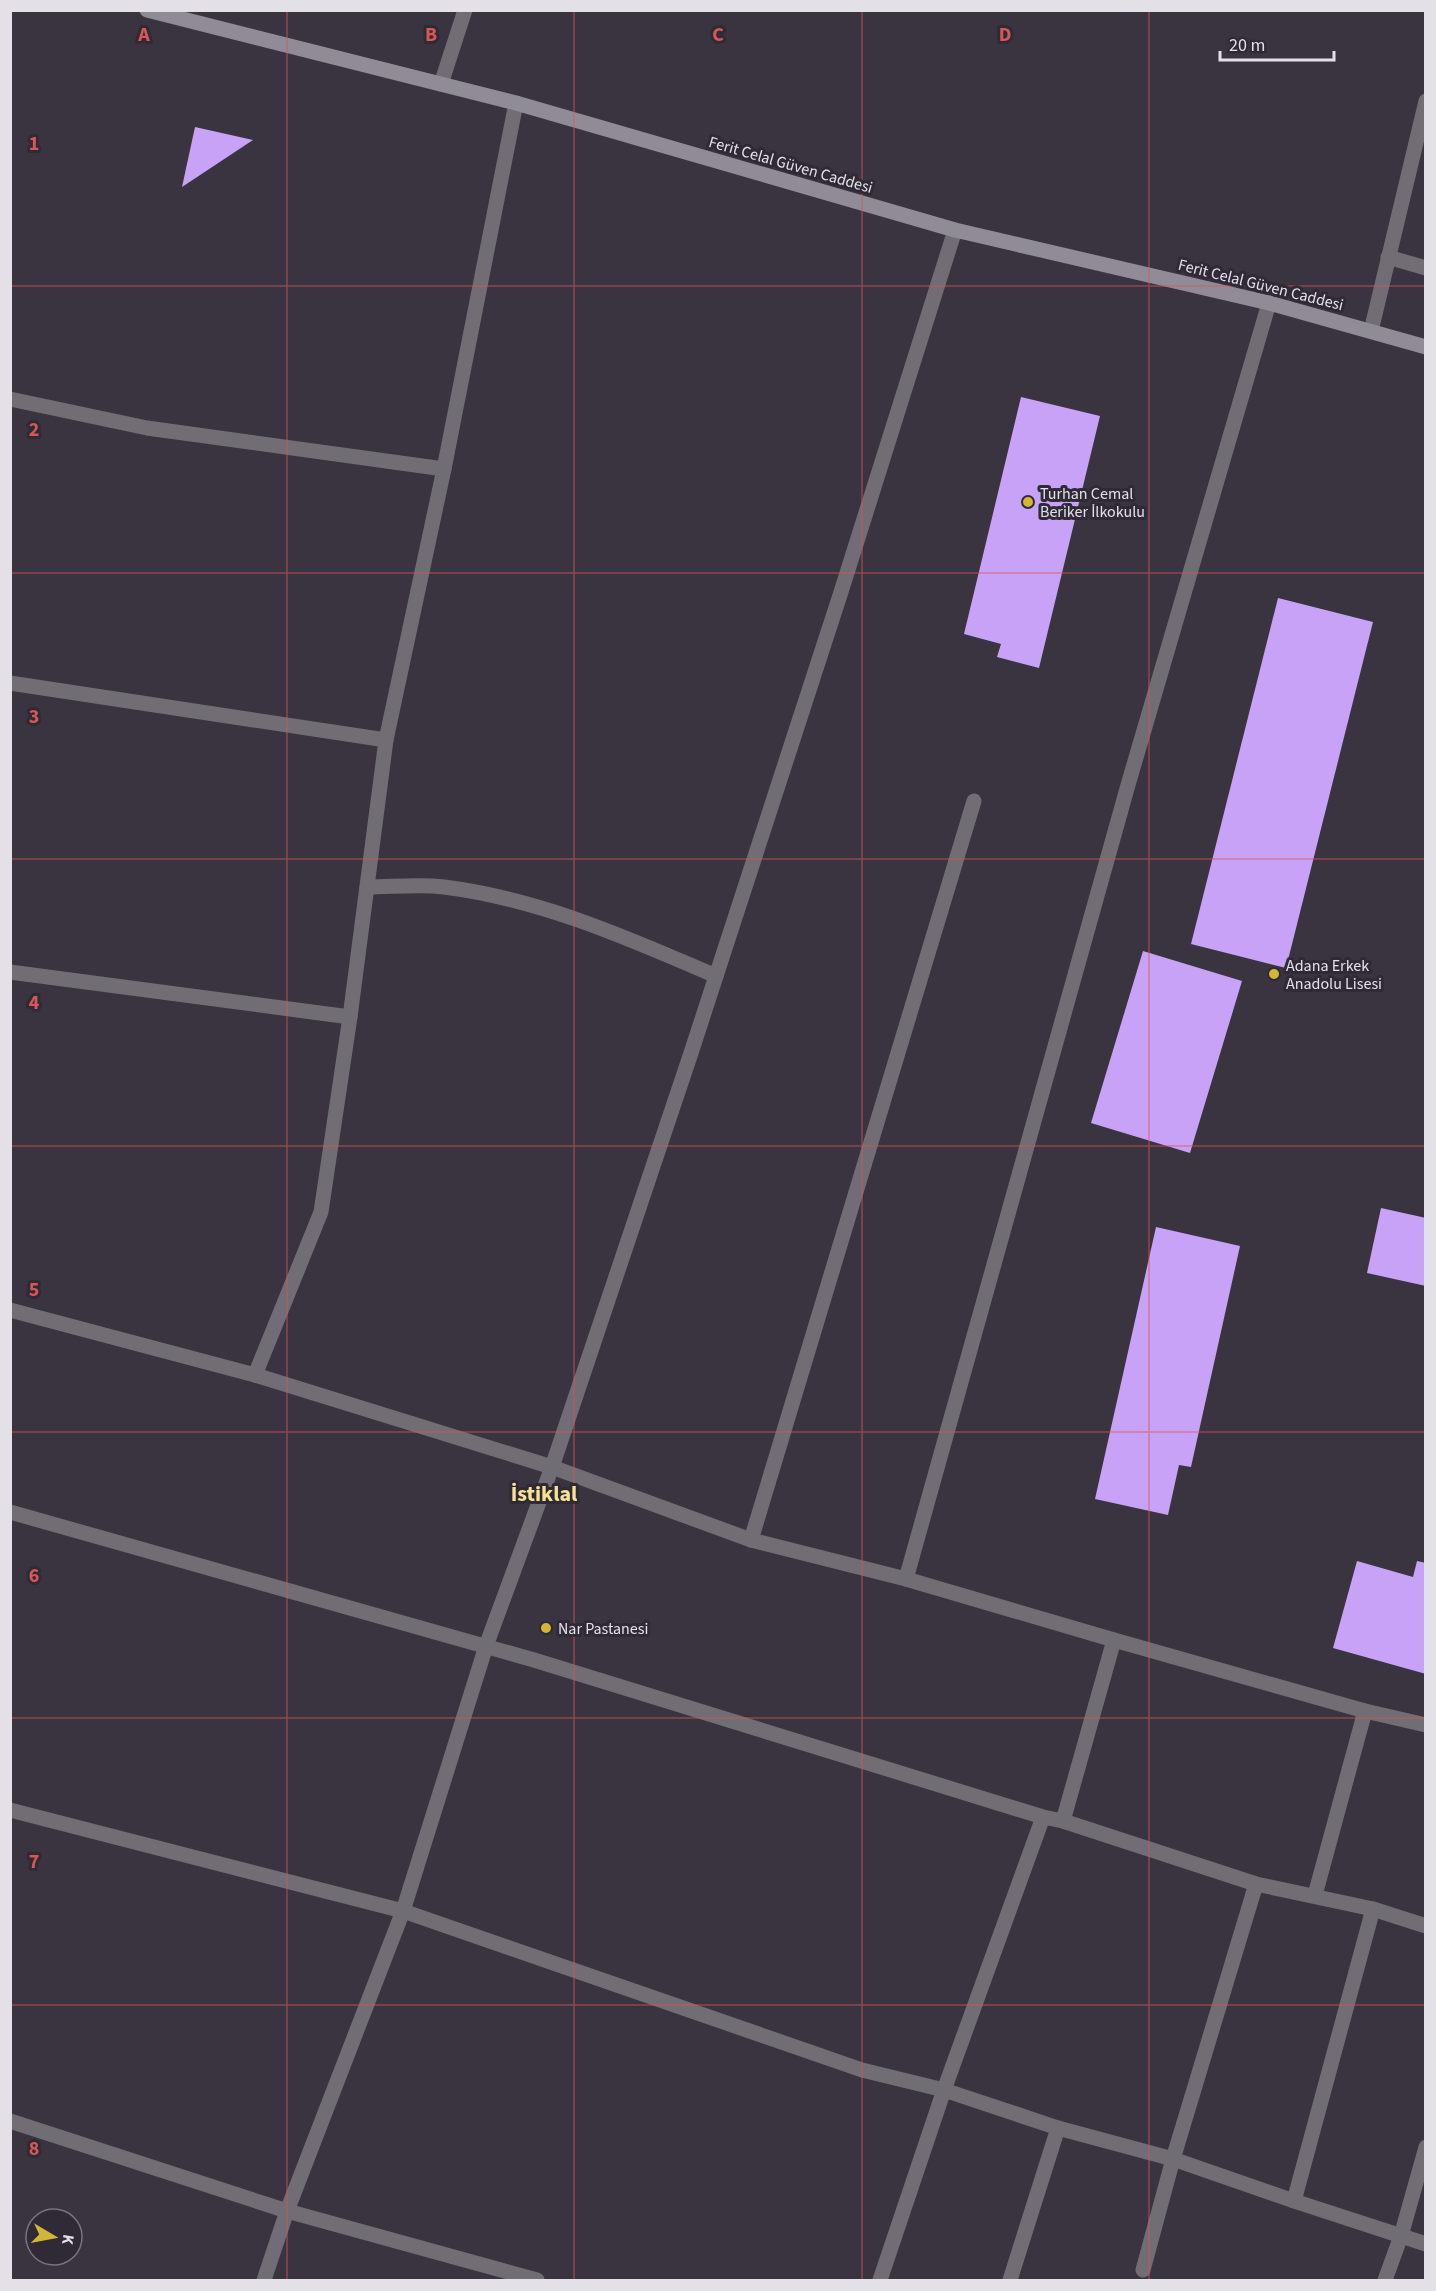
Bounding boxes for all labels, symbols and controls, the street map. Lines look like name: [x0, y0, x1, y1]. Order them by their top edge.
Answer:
text: A: [137, 21, 150, 49]
text: B: [425, 21, 437, 49]
text: C: [712, 21, 724, 49]
text: D: [999, 21, 1011, 49]
scale bar: [1220, 24, 1334, 62]
text: 20 m: [1229, 33, 1265, 58]
text: 1: [29, 130, 39, 158]
street label: Ferit Celal Güven Caddesi: [706, 131, 875, 199]
street label: Ferit Celal Güven Caddesi: [1176, 254, 1346, 316]
text: 2: [29, 416, 39, 444]
place label: Turhan Cemal Beriker İlkokulu: [1040, 483, 1145, 523]
marker: Turhan Cemal Beriker İlkokulu: [1021, 495, 1035, 509]
text: 3: [29, 703, 39, 731]
place label: Adana Erkek Anadolu Lisesi: [1286, 955, 1382, 995]
marker: Adana Erkek Anadolu Lisesi: [1267, 967, 1281, 981]
text: 4: [29, 989, 40, 1017]
text: 5: [29, 1276, 39, 1304]
district label: İstiklal: [511, 1478, 578, 1510]
text: 6: [29, 1562, 39, 1590]
place label: Nar Pastanesi: [558, 1618, 648, 1640]
marker: Nar Pastanesi: [539, 1621, 553, 1635]
text: 7: [29, 1848, 39, 1876]
text: 8: [29, 2135, 39, 2163]
north arrow: [24, 2207, 84, 2267]
text: K: [56, 2233, 79, 2246]

